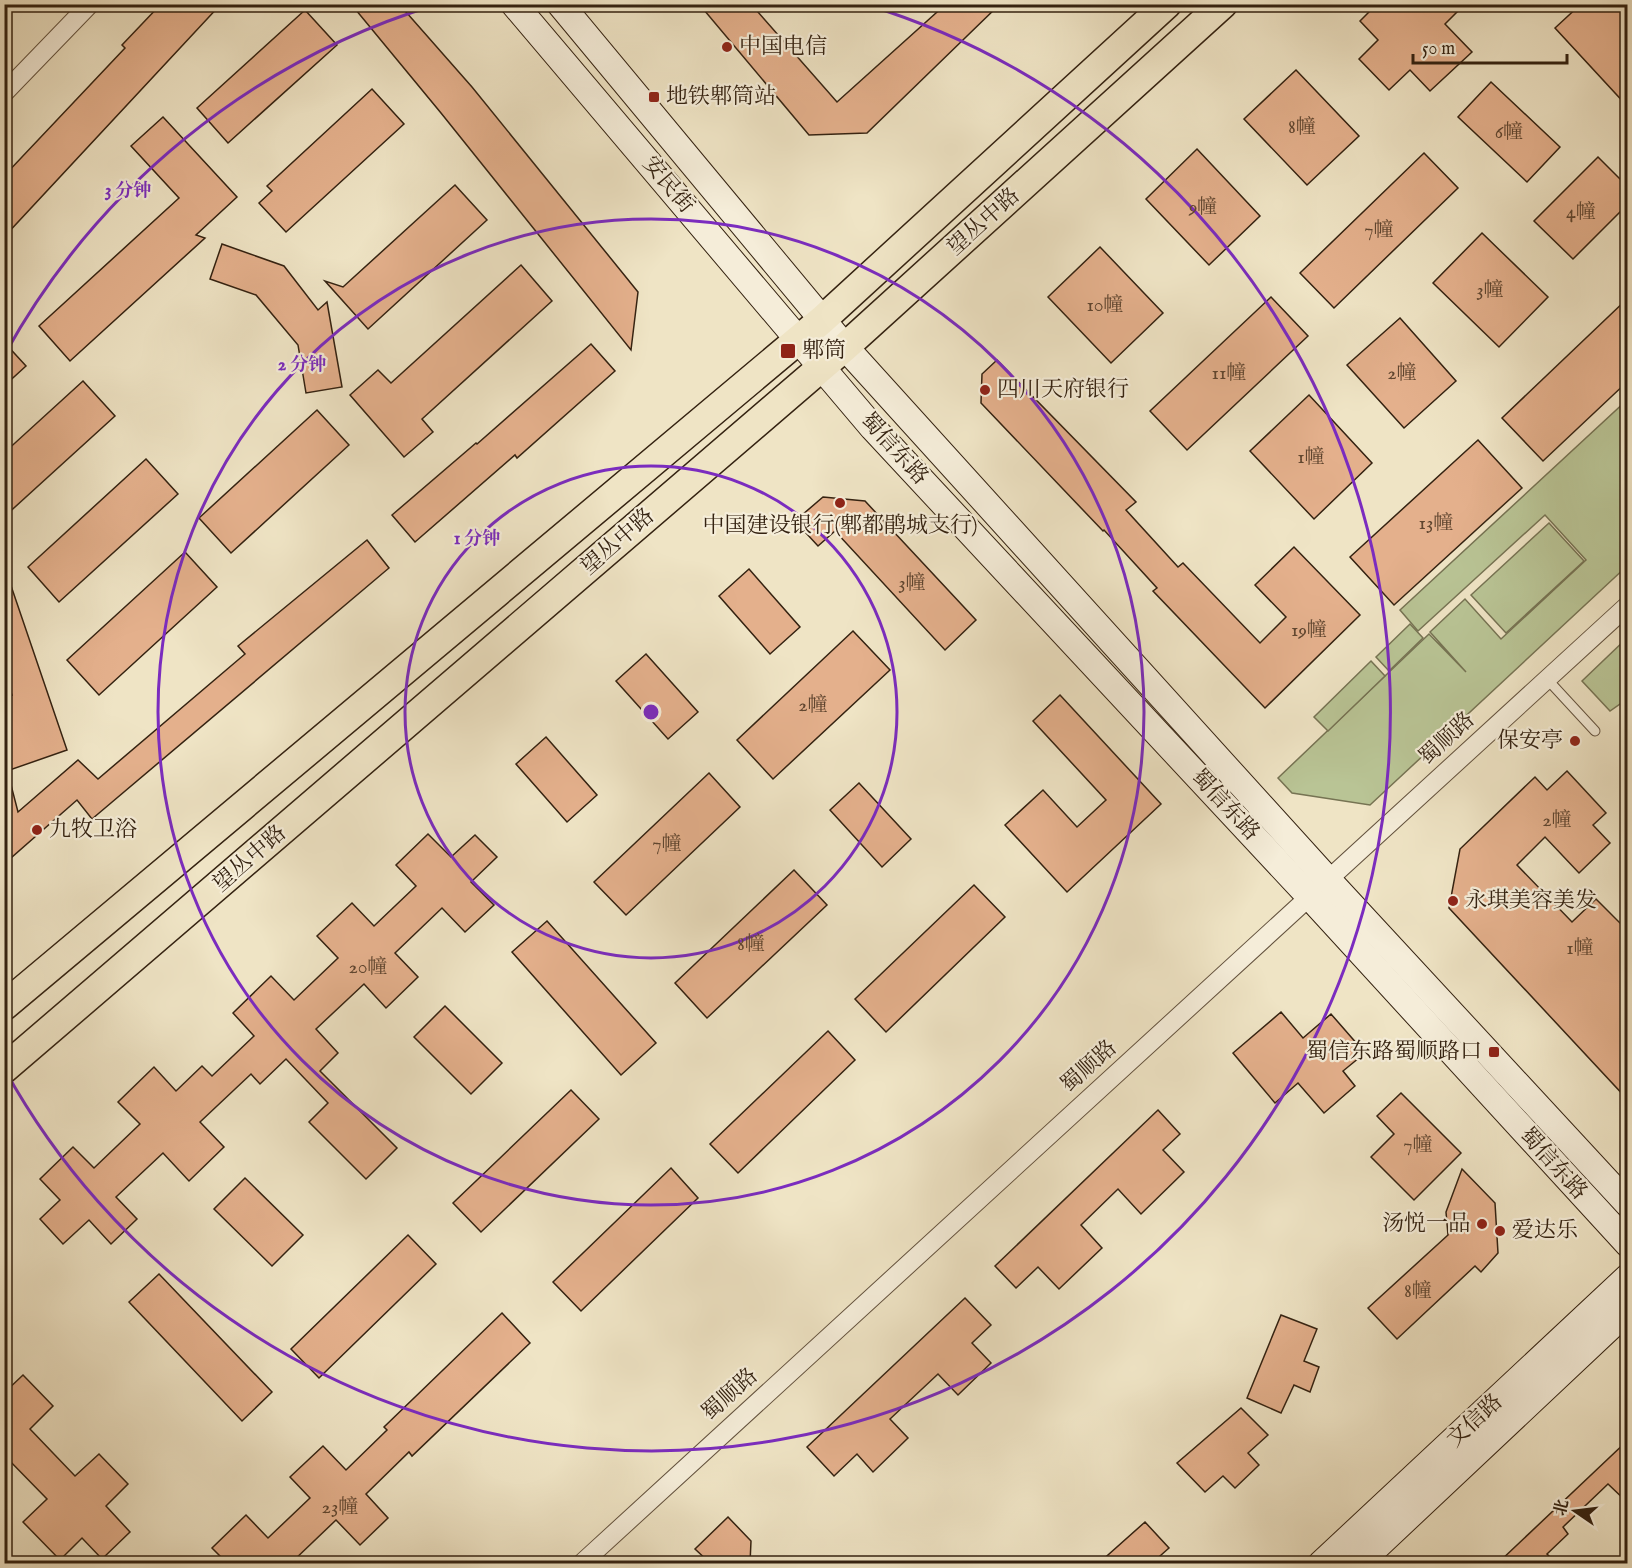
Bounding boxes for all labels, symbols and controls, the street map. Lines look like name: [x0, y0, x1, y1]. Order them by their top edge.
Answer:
scale bar: [1413, 27, 1568, 65]
place label: 中国电信: [739, 33, 827, 61]
text: 50 m: [1422, 38, 1455, 61]
marker: 中国电信: [720, 40, 734, 54]
place label: 地铁郫筒站: [666, 83, 776, 111]
marker: 地铁郫筒站: [647, 90, 661, 104]
house number: 8幢: [1288, 115, 1316, 140]
house number: 6幢: [1495, 120, 1523, 145]
street label: 安民街: [636, 151, 700, 219]
text: 3 分钟: [105, 180, 151, 203]
street label: 望丛中路: [942, 182, 1026, 262]
house number: 9幢: [1188, 195, 1217, 220]
house number: 4幢: [1566, 200, 1596, 225]
house number: 7幢: [1364, 218, 1394, 243]
house number: 3幢: [1476, 278, 1504, 303]
house number: 10幢: [1086, 293, 1124, 318]
place label: 郫筒: [802, 337, 846, 365]
marker: 郫筒: [779, 342, 797, 360]
text: 2 分钟: [278, 354, 326, 377]
house number: 11幢: [1212, 361, 1246, 386]
house number: 2幢: [1387, 361, 1417, 386]
place label: 四川天府银行: [997, 376, 1129, 404]
marker: 四川天府银行: [978, 383, 992, 397]
street label: 蜀信东路: [854, 407, 934, 491]
house number: 1幢: [1297, 445, 1325, 470]
marker: 中国建设银行(郫都鹃城支行): [833, 496, 847, 510]
street label: 望丛中路: [576, 503, 660, 581]
house number: 13幢: [1419, 511, 1453, 536]
place label: 中国建设银行(郫都鹃城支行): [702, 512, 978, 540]
text: 1 分钟: [454, 528, 500, 551]
house number: 3幢: [898, 571, 926, 596]
house number: 19幢: [1291, 618, 1327, 643]
house number: 2幢: [798, 693, 828, 718]
centre of rings: [641, 702, 661, 722]
street label: 蜀顺路: [1413, 706, 1481, 772]
place label: 保安亭: [1497, 727, 1563, 755]
marker: 保安亭: [1568, 734, 1582, 748]
street label: 蜀信东路: [1185, 763, 1265, 847]
house number: 2幢: [1542, 808, 1572, 833]
place label: 九牧卫浴: [49, 816, 137, 844]
street label: 望丛中路: [208, 820, 292, 898]
marker: 九牧卫浴: [30, 823, 44, 837]
house number: 7幢: [652, 832, 682, 857]
place label: 永琪美容美发: [1465, 887, 1597, 915]
marker: 永琪美容美发: [1446, 894, 1460, 908]
house number: 8幢: [737, 932, 765, 957]
house number: 1幢: [1566, 936, 1594, 961]
house number: 20幢: [348, 955, 388, 980]
street label: 蜀顺路: [1055, 1035, 1123, 1099]
place label: 蜀信东路蜀顺路口: [1306, 1038, 1482, 1066]
marker: 蜀信东路蜀顺路口: [1487, 1045, 1501, 1059]
street label: 蜀信东路: [1513, 1122, 1593, 1206]
house number: 7幢: [1403, 1133, 1433, 1158]
place label: 汤悦一品: [1382, 1210, 1470, 1238]
marker: 汤悦一品: [1475, 1217, 1489, 1231]
place label: 爱达乐: [1512, 1217, 1578, 1245]
marker: 爱达乐: [1493, 1224, 1507, 1238]
house number: 8幢: [1404, 1279, 1432, 1304]
street label: 蜀顺路: [696, 1363, 764, 1427]
street label: 文信路: [1441, 1388, 1509, 1454]
north arrow: [1545, 1481, 1605, 1541]
house number: 23幢: [322, 1495, 358, 1520]
text: 北: [1551, 1498, 1574, 1518]

